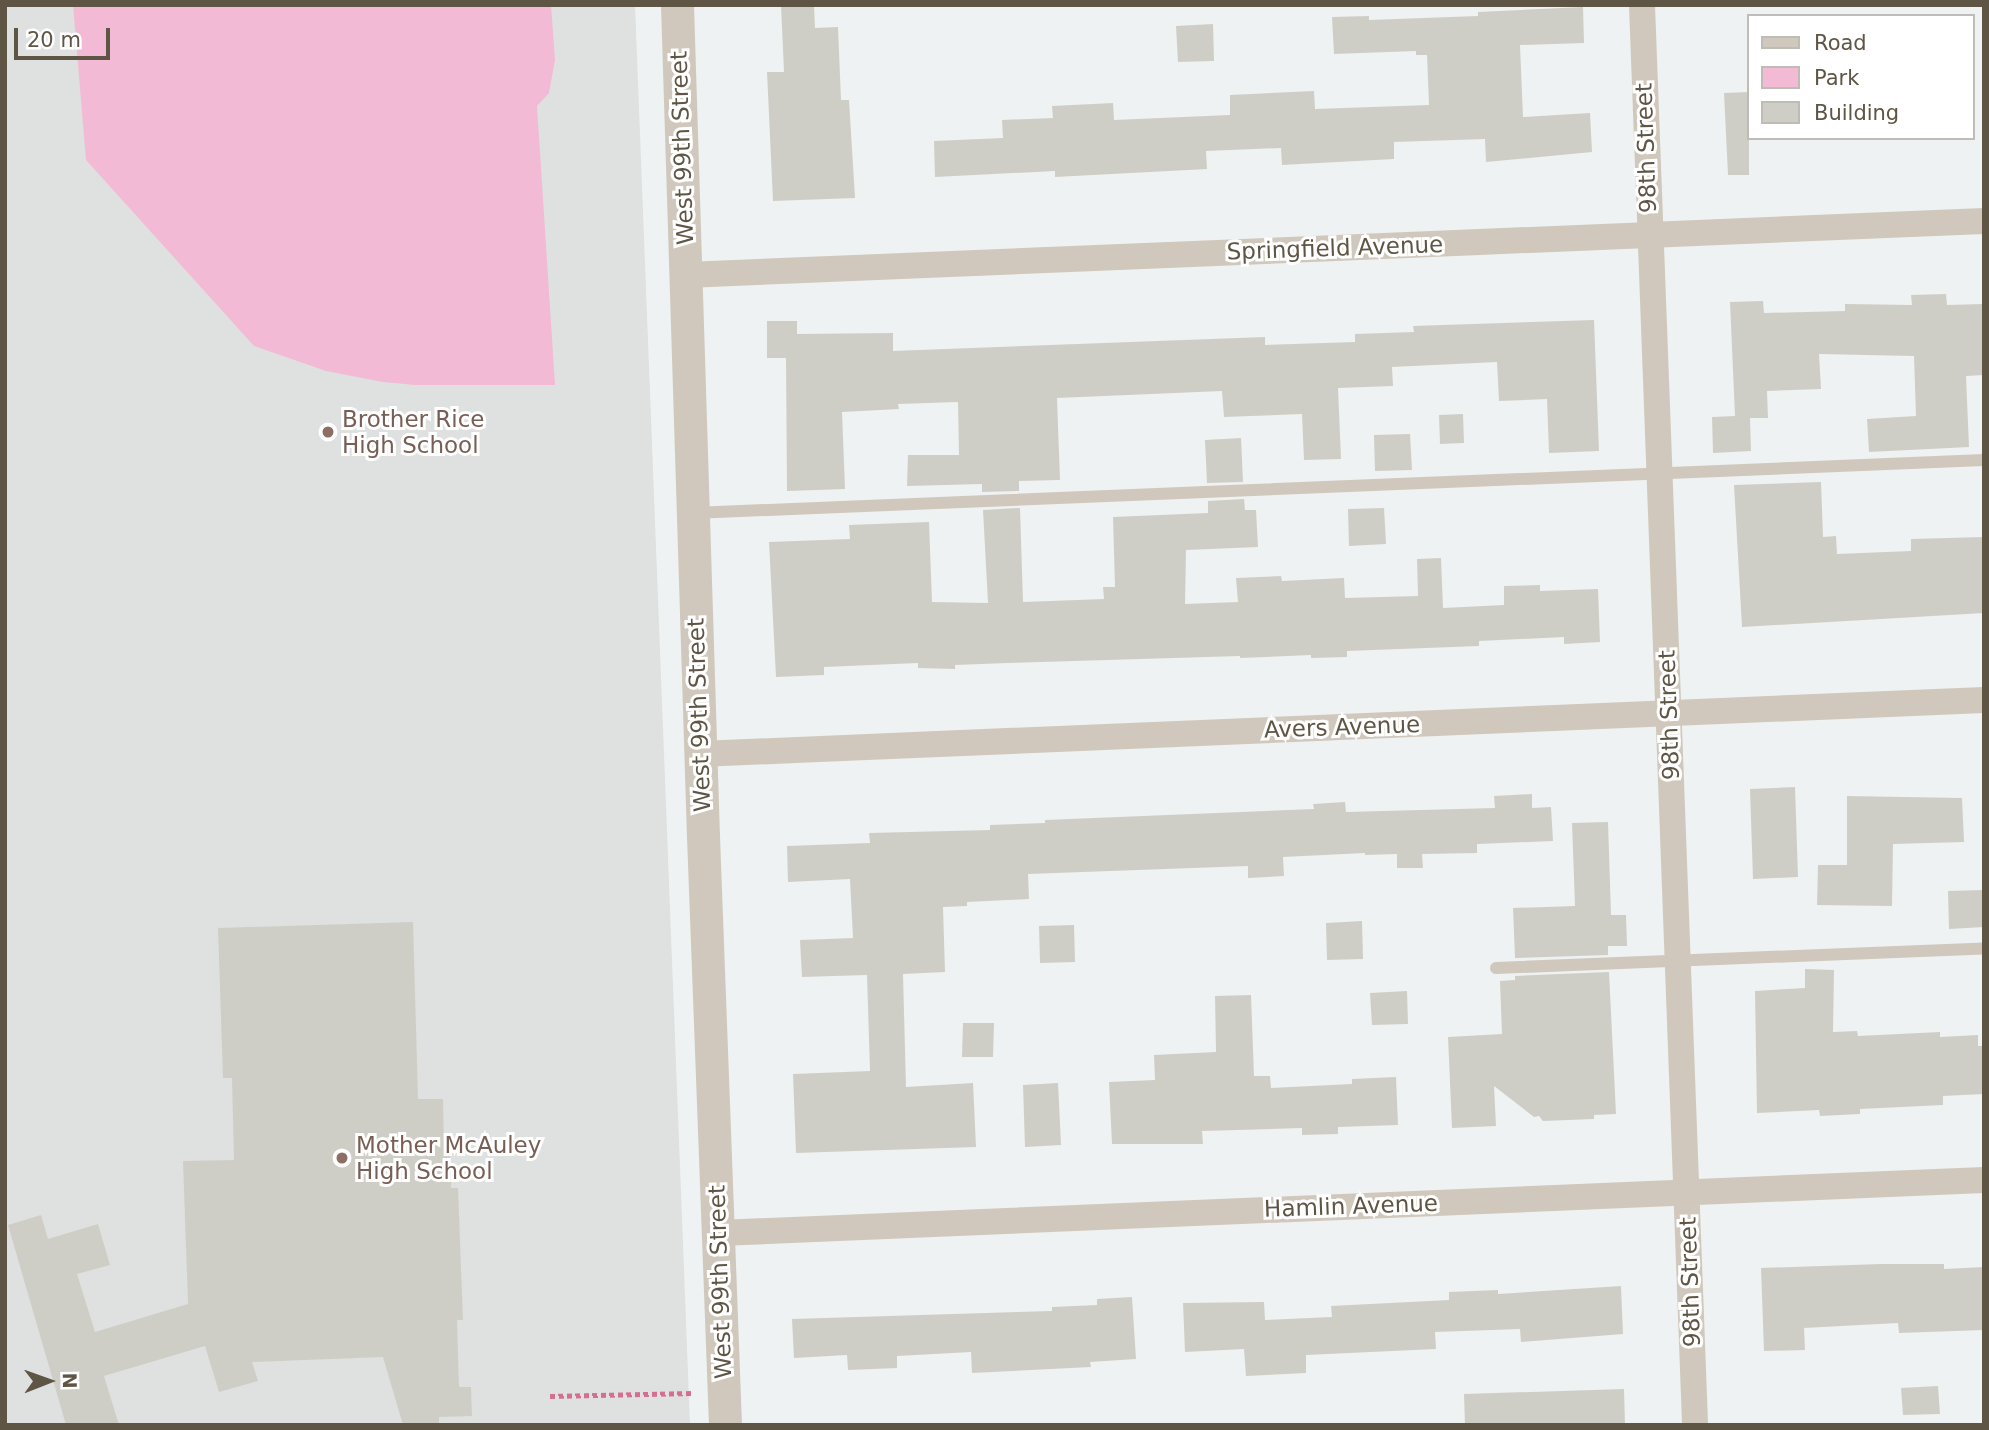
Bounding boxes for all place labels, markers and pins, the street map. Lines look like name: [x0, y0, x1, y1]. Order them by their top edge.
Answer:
place label: Brother Rice High School: [342, 405, 484, 459]
marker: Brother Rice High School: [320, 424, 336, 440]
place label: Mother McAuley High School: [356, 1131, 541, 1185]
marker: Mother McAuley High School: [334, 1150, 350, 1166]

